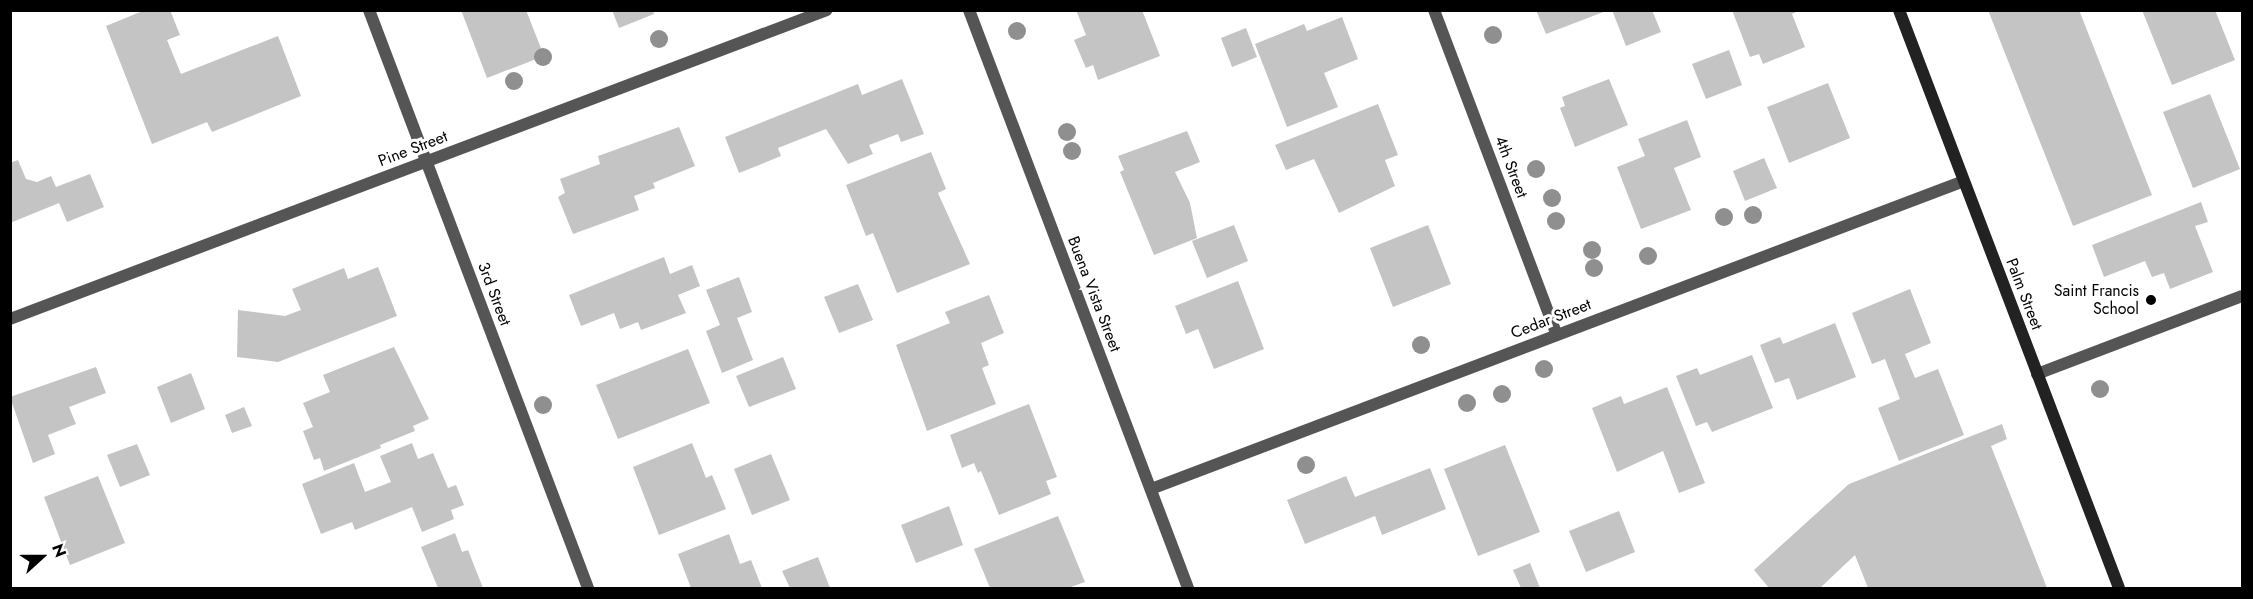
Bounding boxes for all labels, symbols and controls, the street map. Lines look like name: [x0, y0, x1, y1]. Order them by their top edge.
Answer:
street label: Pine Street: [376, 127, 450, 171]
street label: 4th Street: [1490, 133, 1532, 201]
street label: Buena Vista Street: [1063, 234, 1125, 354]
street label: Palm Street: [2002, 255, 2046, 333]
street label: 3rd Street: [473, 260, 515, 328]
place label: Saint Francis School: [2054, 281, 2139, 319]
marker: Saint Francis School: [2144, 293, 2158, 307]
street label: Cedar Street: [1508, 295, 1594, 343]
north arrow: [12, 527, 72, 587]
text: N: [46, 540, 72, 560]

